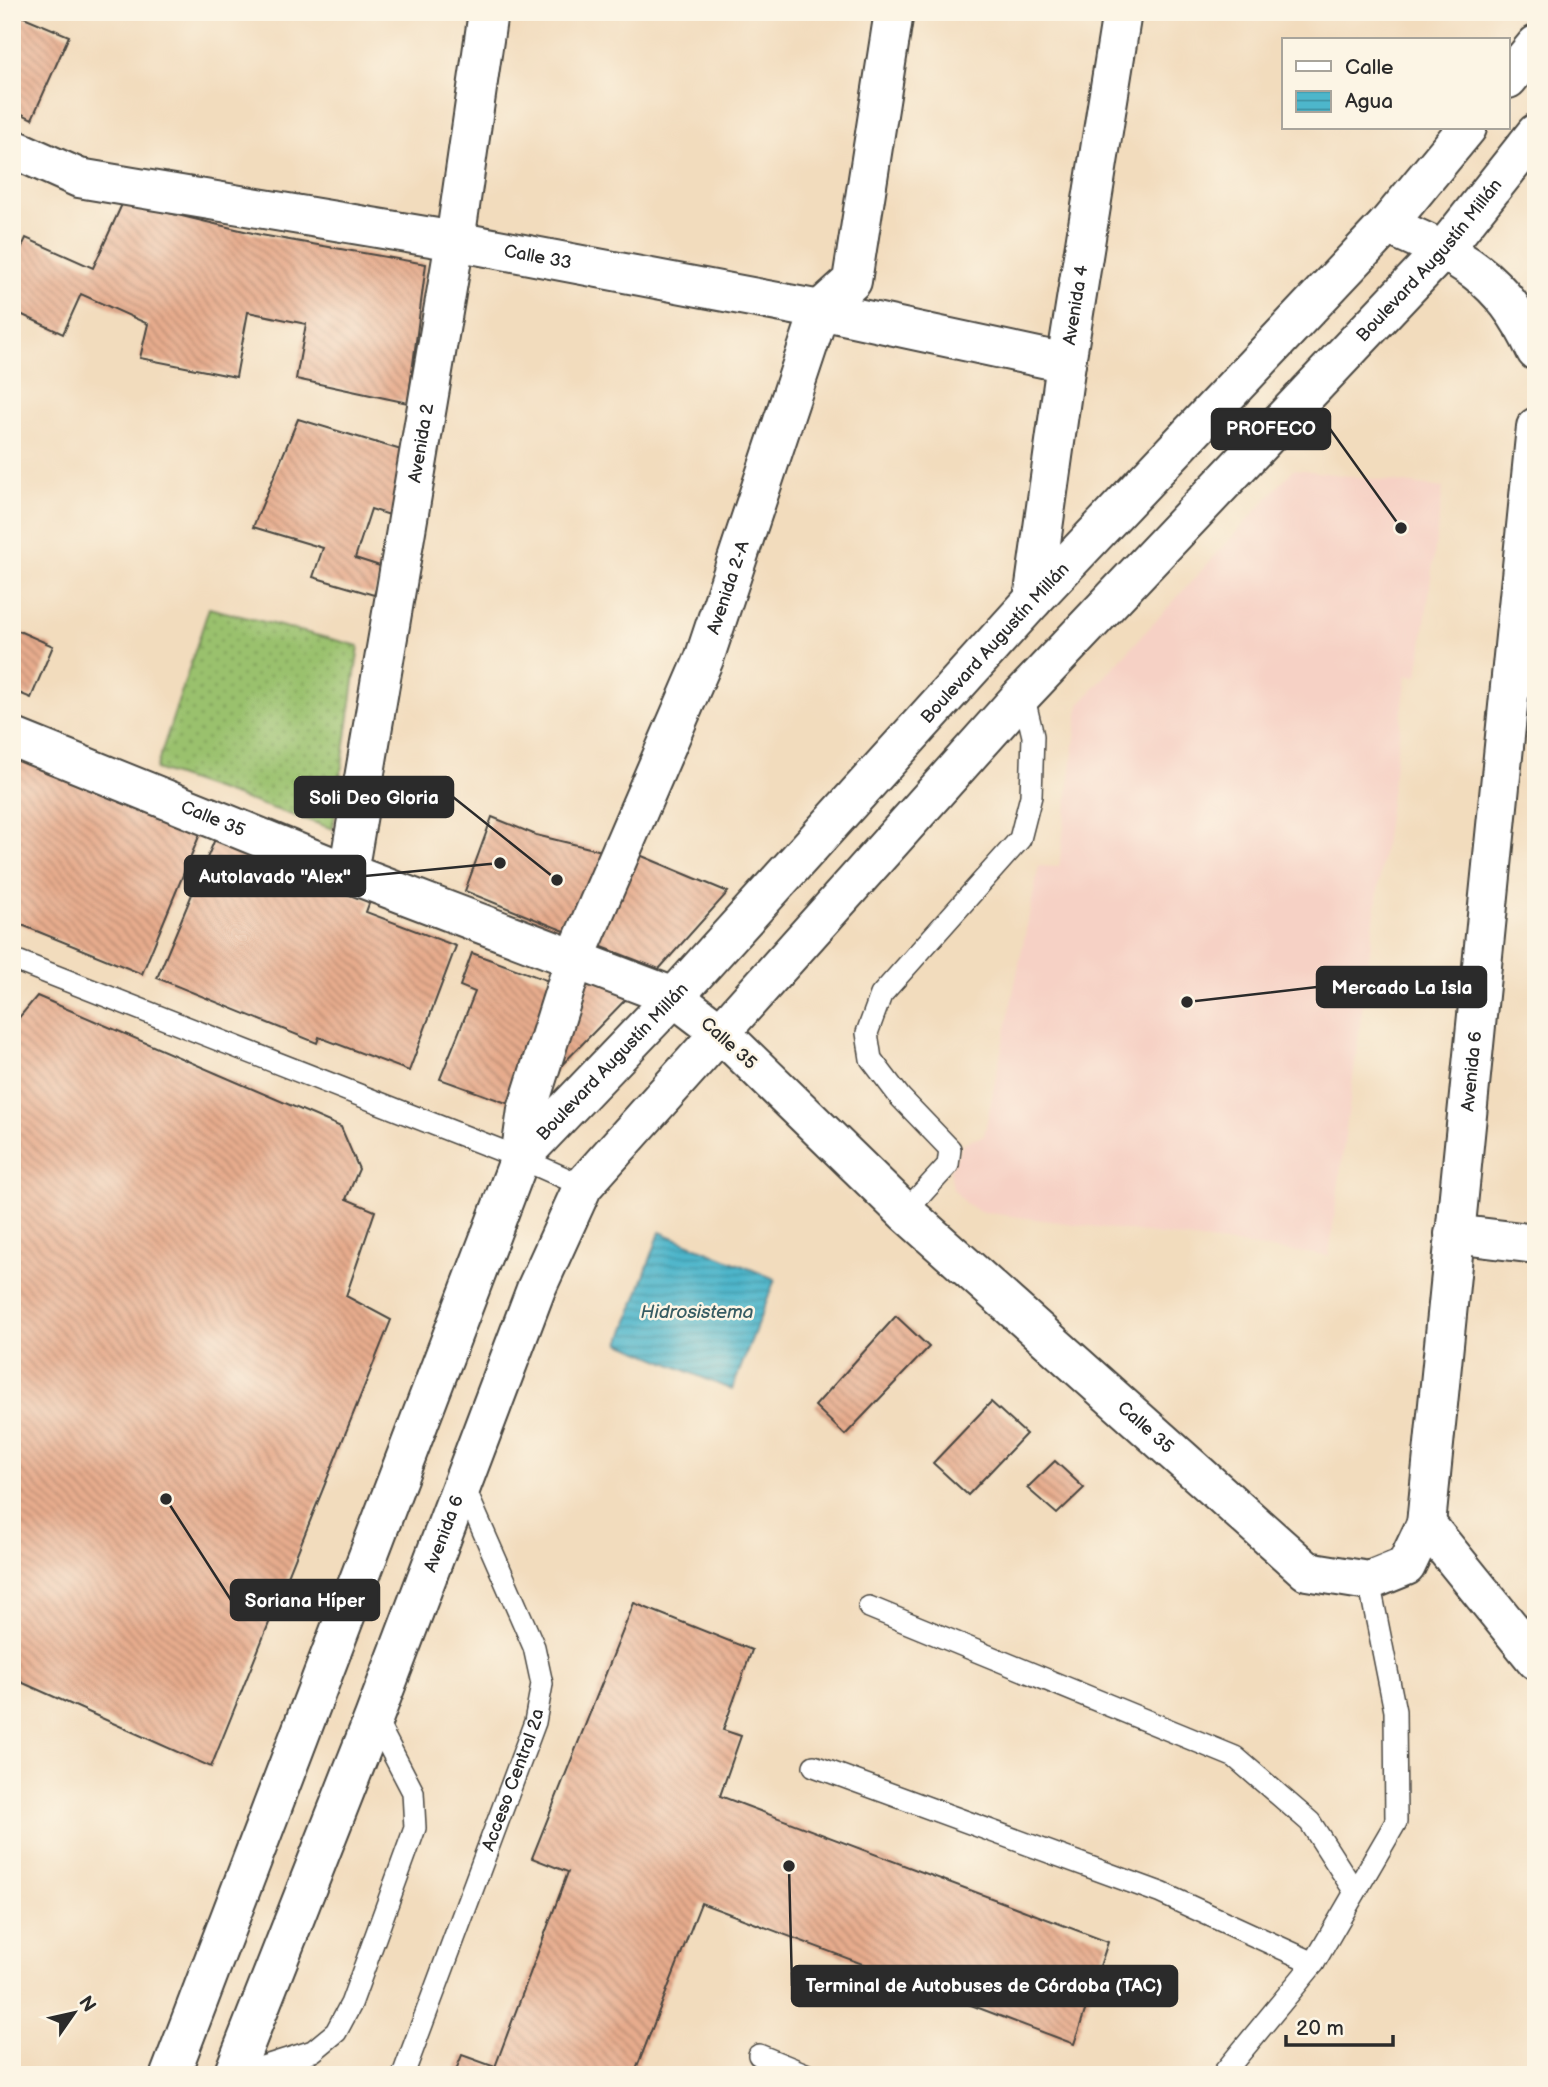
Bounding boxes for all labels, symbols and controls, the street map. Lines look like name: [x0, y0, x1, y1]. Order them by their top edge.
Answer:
legend: [1282, 38, 1510, 130]
text: Calle: [1345, 55, 1394, 80]
text: Agua: [1345, 89, 1393, 114]
street label: Boulevard Augustín Millán: [1352, 175, 1507, 346]
street label: Calle 33: [502, 240, 573, 274]
street label: Avenida 4: [1059, 264, 1092, 346]
street label: Avenida 2: [404, 402, 438, 484]
callout: PROFECO: [1212, 409, 1330, 449]
text: PROFECO: [1226, 418, 1316, 441]
street label: Avenida 2-A: [703, 538, 754, 637]
street label: Boulevard Augustín Millán: [917, 559, 1074, 728]
callout: Soli Deo Gloria: [295, 777, 453, 817]
text: Soli Deo Gloria: [309, 787, 439, 810]
street label: Calle 35: [178, 796, 248, 841]
callout: Autolavado "Alex": [185, 856, 365, 896]
text: Autolavado "Alex": [198, 866, 351, 889]
callout: Mercado La Isla: [1317, 967, 1486, 1007]
text: Mercado La Isla: [1332, 977, 1472, 1000]
street label: Boulevard Augustín Millán: [532, 979, 693, 1145]
street label: Calle 35: [696, 1013, 761, 1074]
street label: Avenida 6: [1457, 1030, 1486, 1112]
water label: Hidrosistema: [641, 1301, 753, 1324]
street label: Calle 35: [1113, 1397, 1178, 1458]
street label: Avenida 6: [420, 1492, 468, 1575]
callout: Soriana Híper: [231, 1580, 379, 1620]
text: Soriana Híper: [245, 1590, 366, 1613]
street label: Acceso Central 2a: [478, 1707, 548, 1854]
callout: Terminal de Autobuses de Córdoba (TAC): [792, 1966, 1177, 2006]
text: Terminal de Autobuses de Córdoba (TAC): [805, 1975, 1163, 1998]
north arrow: [38, 1979, 108, 2048]
text: N: [73, 1992, 100, 2017]
scale bar: [1286, 2003, 1392, 2047]
text: 20 m: [1296, 2016, 1344, 2041]

